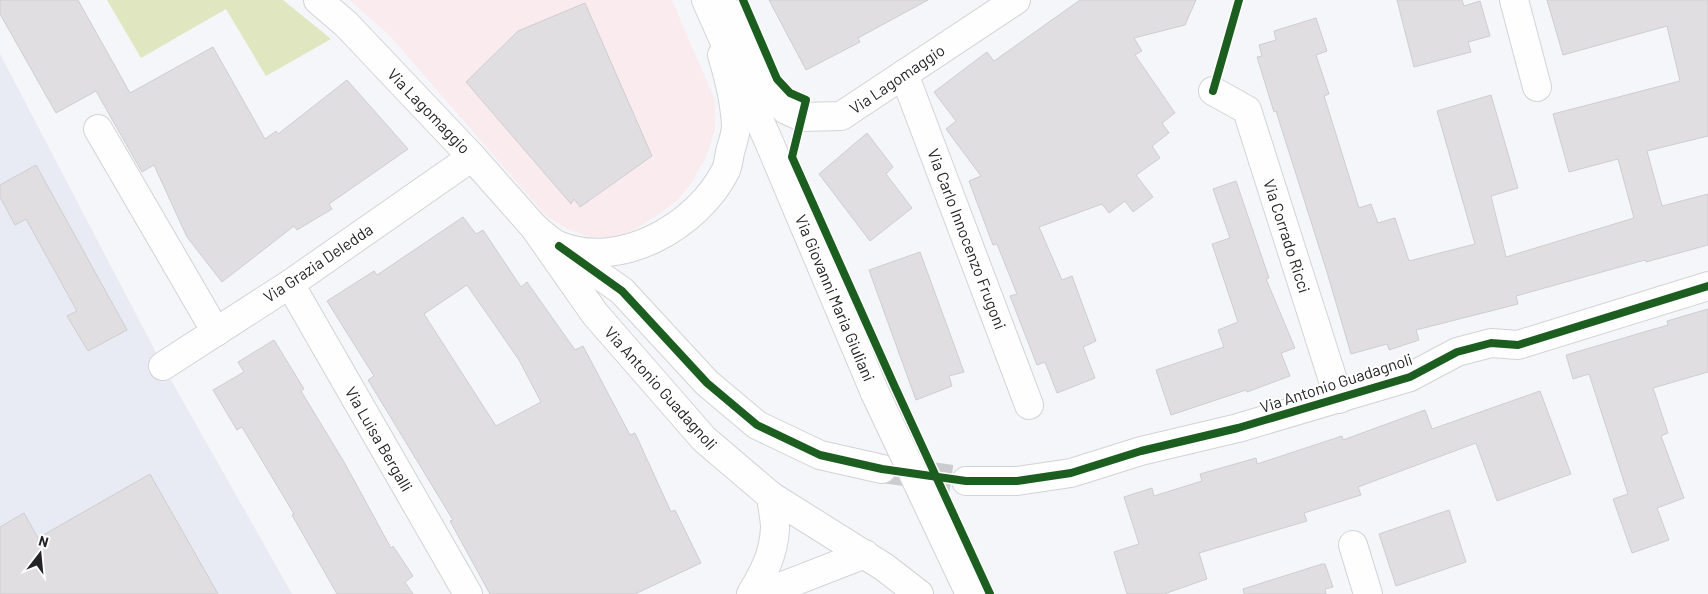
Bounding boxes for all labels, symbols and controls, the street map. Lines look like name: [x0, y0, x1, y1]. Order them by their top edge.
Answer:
street label: Via Lagomaggio: [845, 40, 948, 117]
street label: Via Lagomaggio: [384, 64, 475, 157]
street label: Via Carlo Innocenzo Frugoni: [924, 146, 1011, 332]
street label: Via Corrado Ricci: [1260, 177, 1315, 295]
street label: Via Giovanni Maria Giuliani: [792, 212, 879, 384]
street label: Via Grazia Deledda: [260, 219, 376, 306]
street label: Via Antonio Guadagnoli: [601, 322, 722, 453]
street label: Via Antonio Guadagnoli: [1257, 349, 1414, 416]
street label: Via Luisa Bergalli: [342, 383, 417, 495]
north arrow: [15, 529, 65, 579]
text: N: [37, 532, 51, 550]

